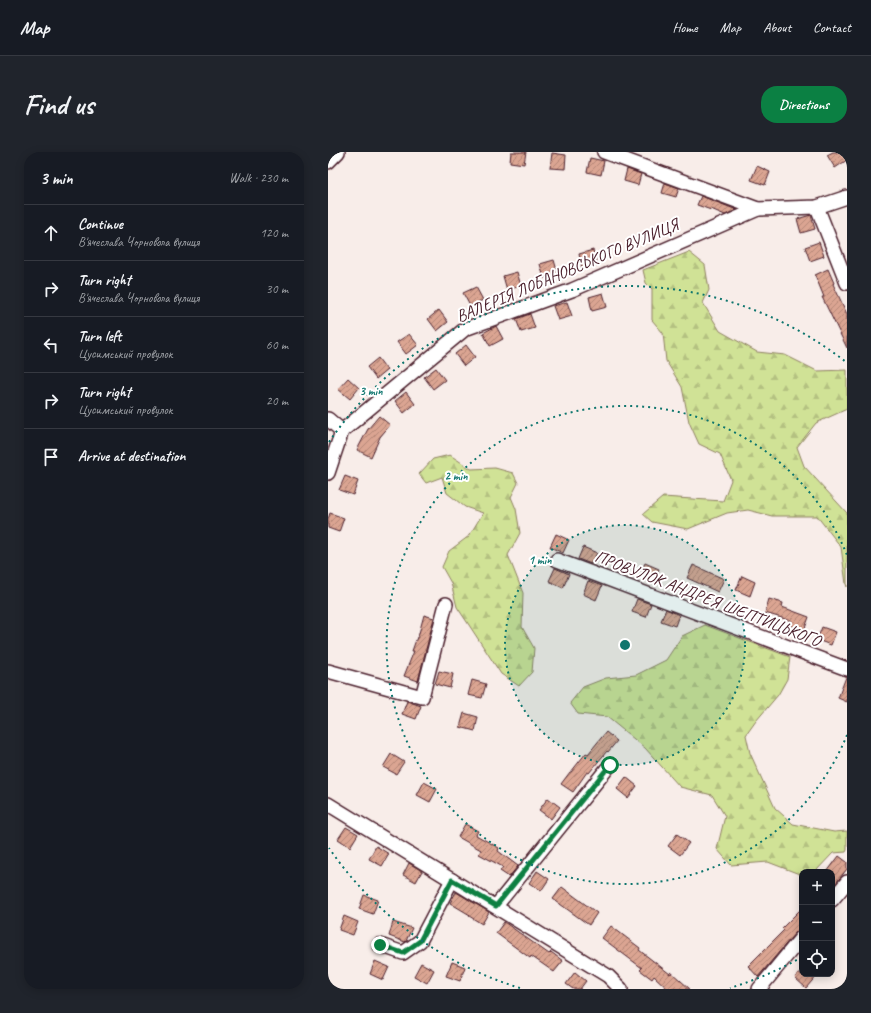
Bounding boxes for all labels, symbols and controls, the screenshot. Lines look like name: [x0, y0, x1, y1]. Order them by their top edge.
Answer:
text: Map: [20, 16, 50, 40]
text: Home: [672, 19, 698, 36]
text: Map: [720, 19, 741, 36]
text: About: [763, 19, 791, 36]
text: Contact: [813, 19, 851, 36]
button: Directions: [761, 86, 847, 123]
text: Find us: [24, 87, 94, 122]
text: 3 min: [40, 168, 73, 189]
text: Walk · 230 m: [229, 170, 288, 186]
street label: ВАЛЕРІЯ ЛОБАНОВСЬКОГО ВУЛИЦЯ: [453, 213, 684, 327]
text: Continue: [78, 215, 123, 234]
icon: ahead: [40, 222, 62, 244]
text: 120 m: [260, 225, 288, 241]
text: В'ячеслава Чорновола вулиця: [78, 234, 199, 250]
text: Turn right: [78, 271, 131, 290]
icon: right: [40, 278, 62, 300]
text: 30 m: [266, 281, 288, 297]
text: В'ячеслава Чорновола вулиця: [78, 290, 199, 306]
text: Turn left: [78, 327, 121, 346]
icon: left: [40, 334, 62, 356]
text: 60 m: [266, 337, 288, 353]
text: Цусимський провулок: [78, 346, 173, 362]
text: Turn right: [78, 383, 131, 402]
text: 3 min: [360, 383, 383, 399]
icon: right: [40, 390, 62, 412]
text: 20 m: [266, 393, 288, 409]
text: Цусимський провулок: [78, 402, 173, 418]
icon: arrive: [40, 446, 62, 468]
text: Arrive at destination: [78, 447, 185, 466]
text: 2 min: [445, 468, 468, 484]
street label: ПРОВУЛОК АНДРЕЯ ШЕПТИЦЬКОГО: [592, 546, 826, 652]
text: 1 min: [529, 552, 552, 568]
centre of rings: [618, 638, 632, 652]
route start: [601, 756, 619, 774]
map controls: [799, 869, 835, 977]
button: +: [799, 869, 835, 905]
button: −: [799, 905, 835, 941]
route end: [371, 936, 389, 954]
button: locate: [799, 941, 835, 977]

